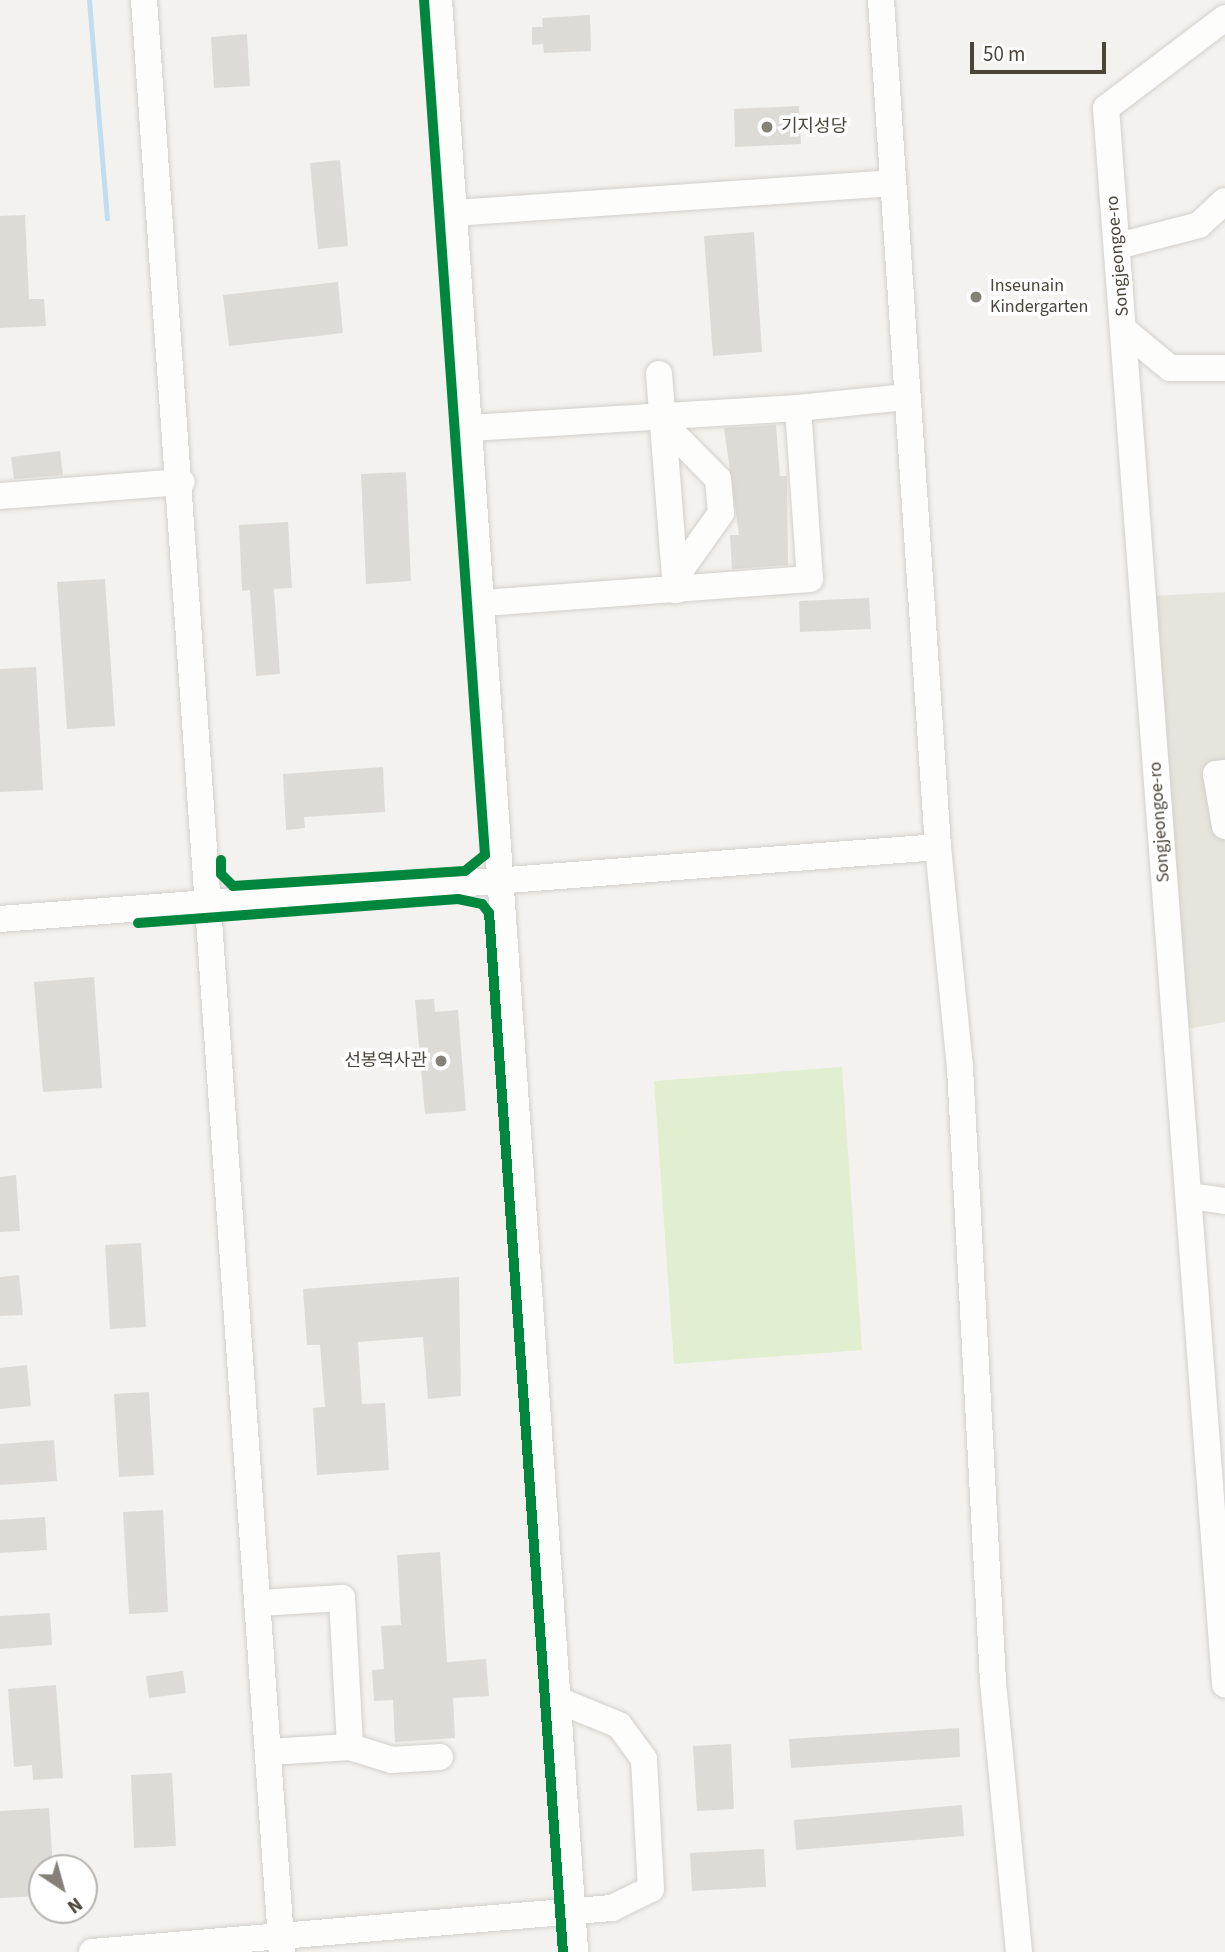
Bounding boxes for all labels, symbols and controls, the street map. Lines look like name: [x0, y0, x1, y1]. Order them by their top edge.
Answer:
scale bar: [973, 28, 1110, 72]
text: 50 m: [983, 39, 1025, 69]
place label: 기지성당: [781, 116, 847, 138]
marker: 기지성당: [759, 119, 775, 135]
street label: Songjeongoe-ro: [1102, 195, 1134, 317]
place label: Inseunain Kindergarten: [990, 276, 1088, 318]
marker: Inseunain Kindergarten: [968, 289, 984, 305]
street label: Songjeongoe-ro: [1145, 761, 1175, 883]
place label: 선봉역사관: [344, 1050, 427, 1072]
marker: 선봉역사관: [433, 1053, 449, 1069]
north arrow: [28, 1854, 98, 1924]
text: N: [61, 1890, 88, 1919]

